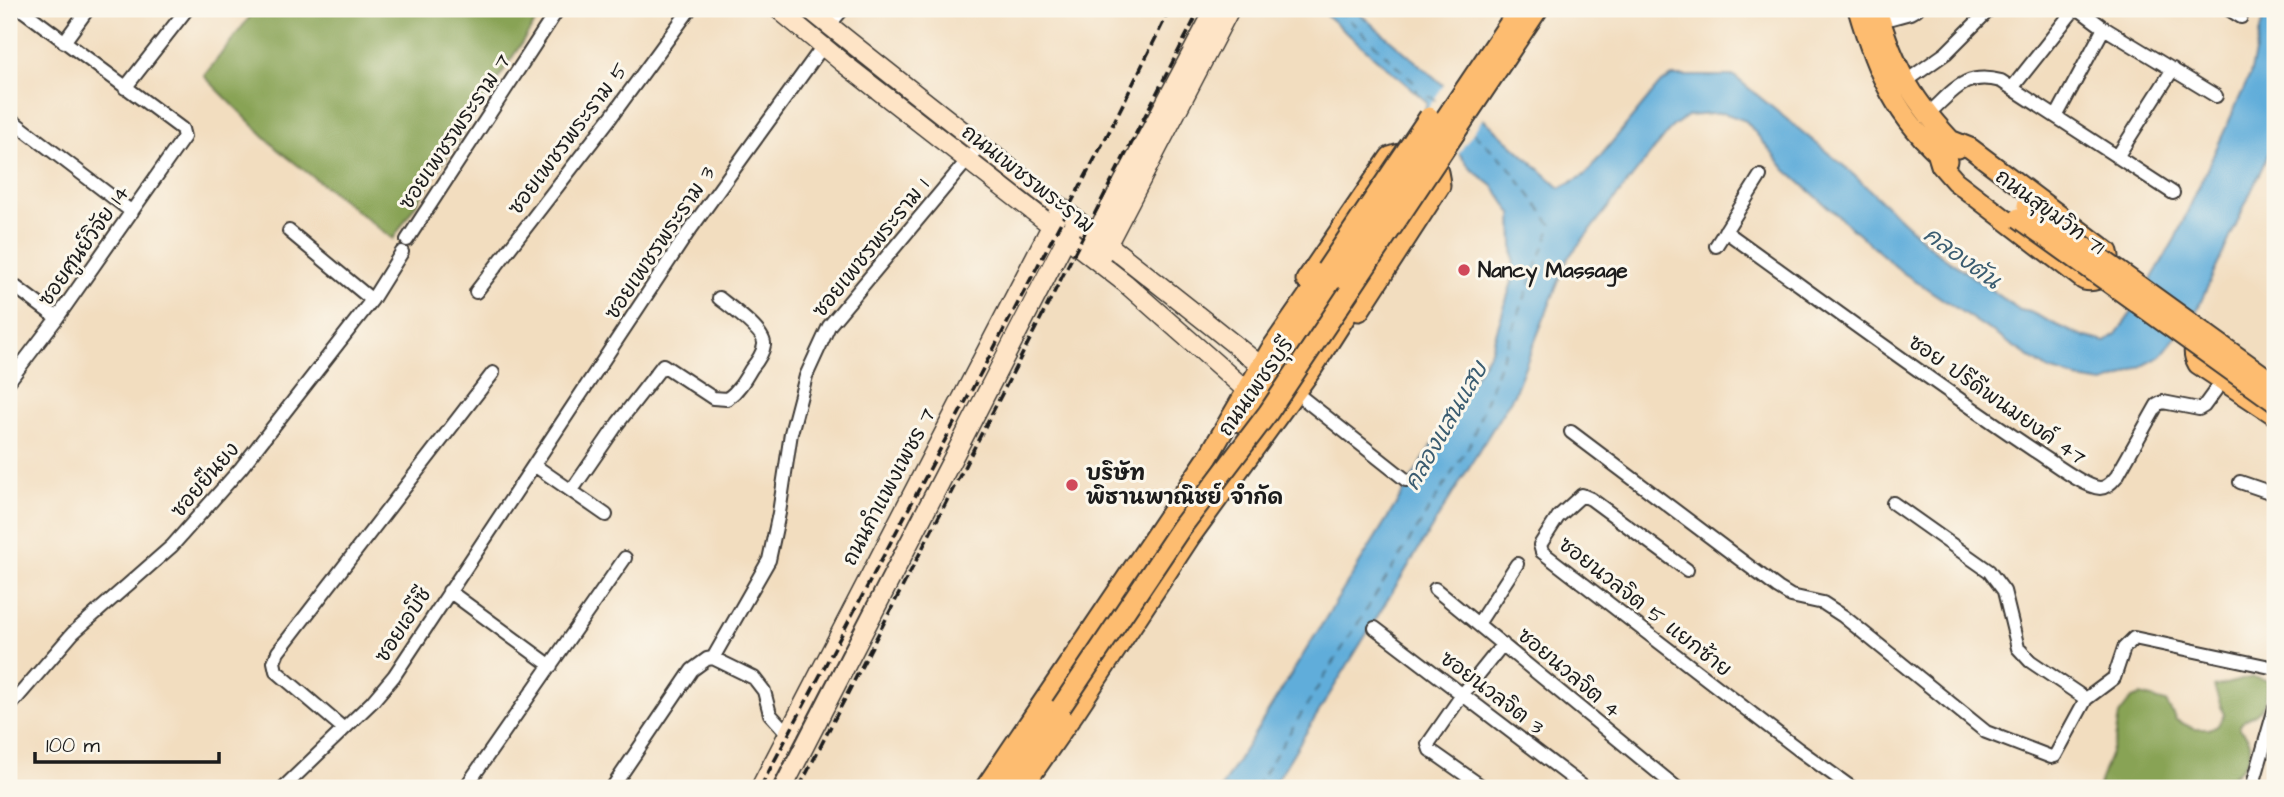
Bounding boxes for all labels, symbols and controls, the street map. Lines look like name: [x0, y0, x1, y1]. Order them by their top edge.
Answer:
street label: ซอยเพชรพระราม 7: [392, 48, 518, 215]
street label: ซอยเพชรพระราม 5: [501, 57, 635, 221]
street label: ถนนเพชรพระราม: [955, 118, 1101, 240]
street label: ซอยเพชรพระราม 3: [598, 160, 722, 326]
street label: ถนนสุขุมวิท 71: [1989, 162, 2111, 263]
street label: ซอยเพชรพระราม 1: [806, 172, 936, 324]
street label: ซอยศูนย์วิจัย 14: [32, 180, 137, 313]
water label: คลองตัน: [1917, 219, 2008, 297]
place label: Nancy Massage: [1478, 256, 1628, 288]
marker: Nancy Massage: [1456, 262, 1472, 278]
street label: ซอย ปรีดีพนมยงค์ 47: [1902, 328, 2092, 472]
street label: ถนนเพชรบุรี: [1211, 332, 1302, 443]
water label: คลองแสนแสบ: [1396, 354, 1497, 496]
street label: ถนนกำแพงเพชร 7: [835, 403, 943, 571]
street label: ซอยยืนยง: [164, 436, 246, 524]
place label: บริษัท พิธานพาณิชย์ จำกัด: [1086, 459, 1283, 512]
marker: บริษัท พิธานพาณิชย์ จำกัด: [1064, 477, 1080, 493]
street label: ซอยนวลจิต 5 แยกซ้าย: [1552, 530, 1738, 684]
street label: ซอยเอบีซี: [368, 582, 438, 668]
street label: ซอยนวลจิต 4: [1511, 621, 1627, 725]
street label: ซอยนวลจิต 3: [1434, 644, 1550, 742]
scale bar: [35, 720, 219, 764]
text: 100 m: [46, 731, 101, 760]

